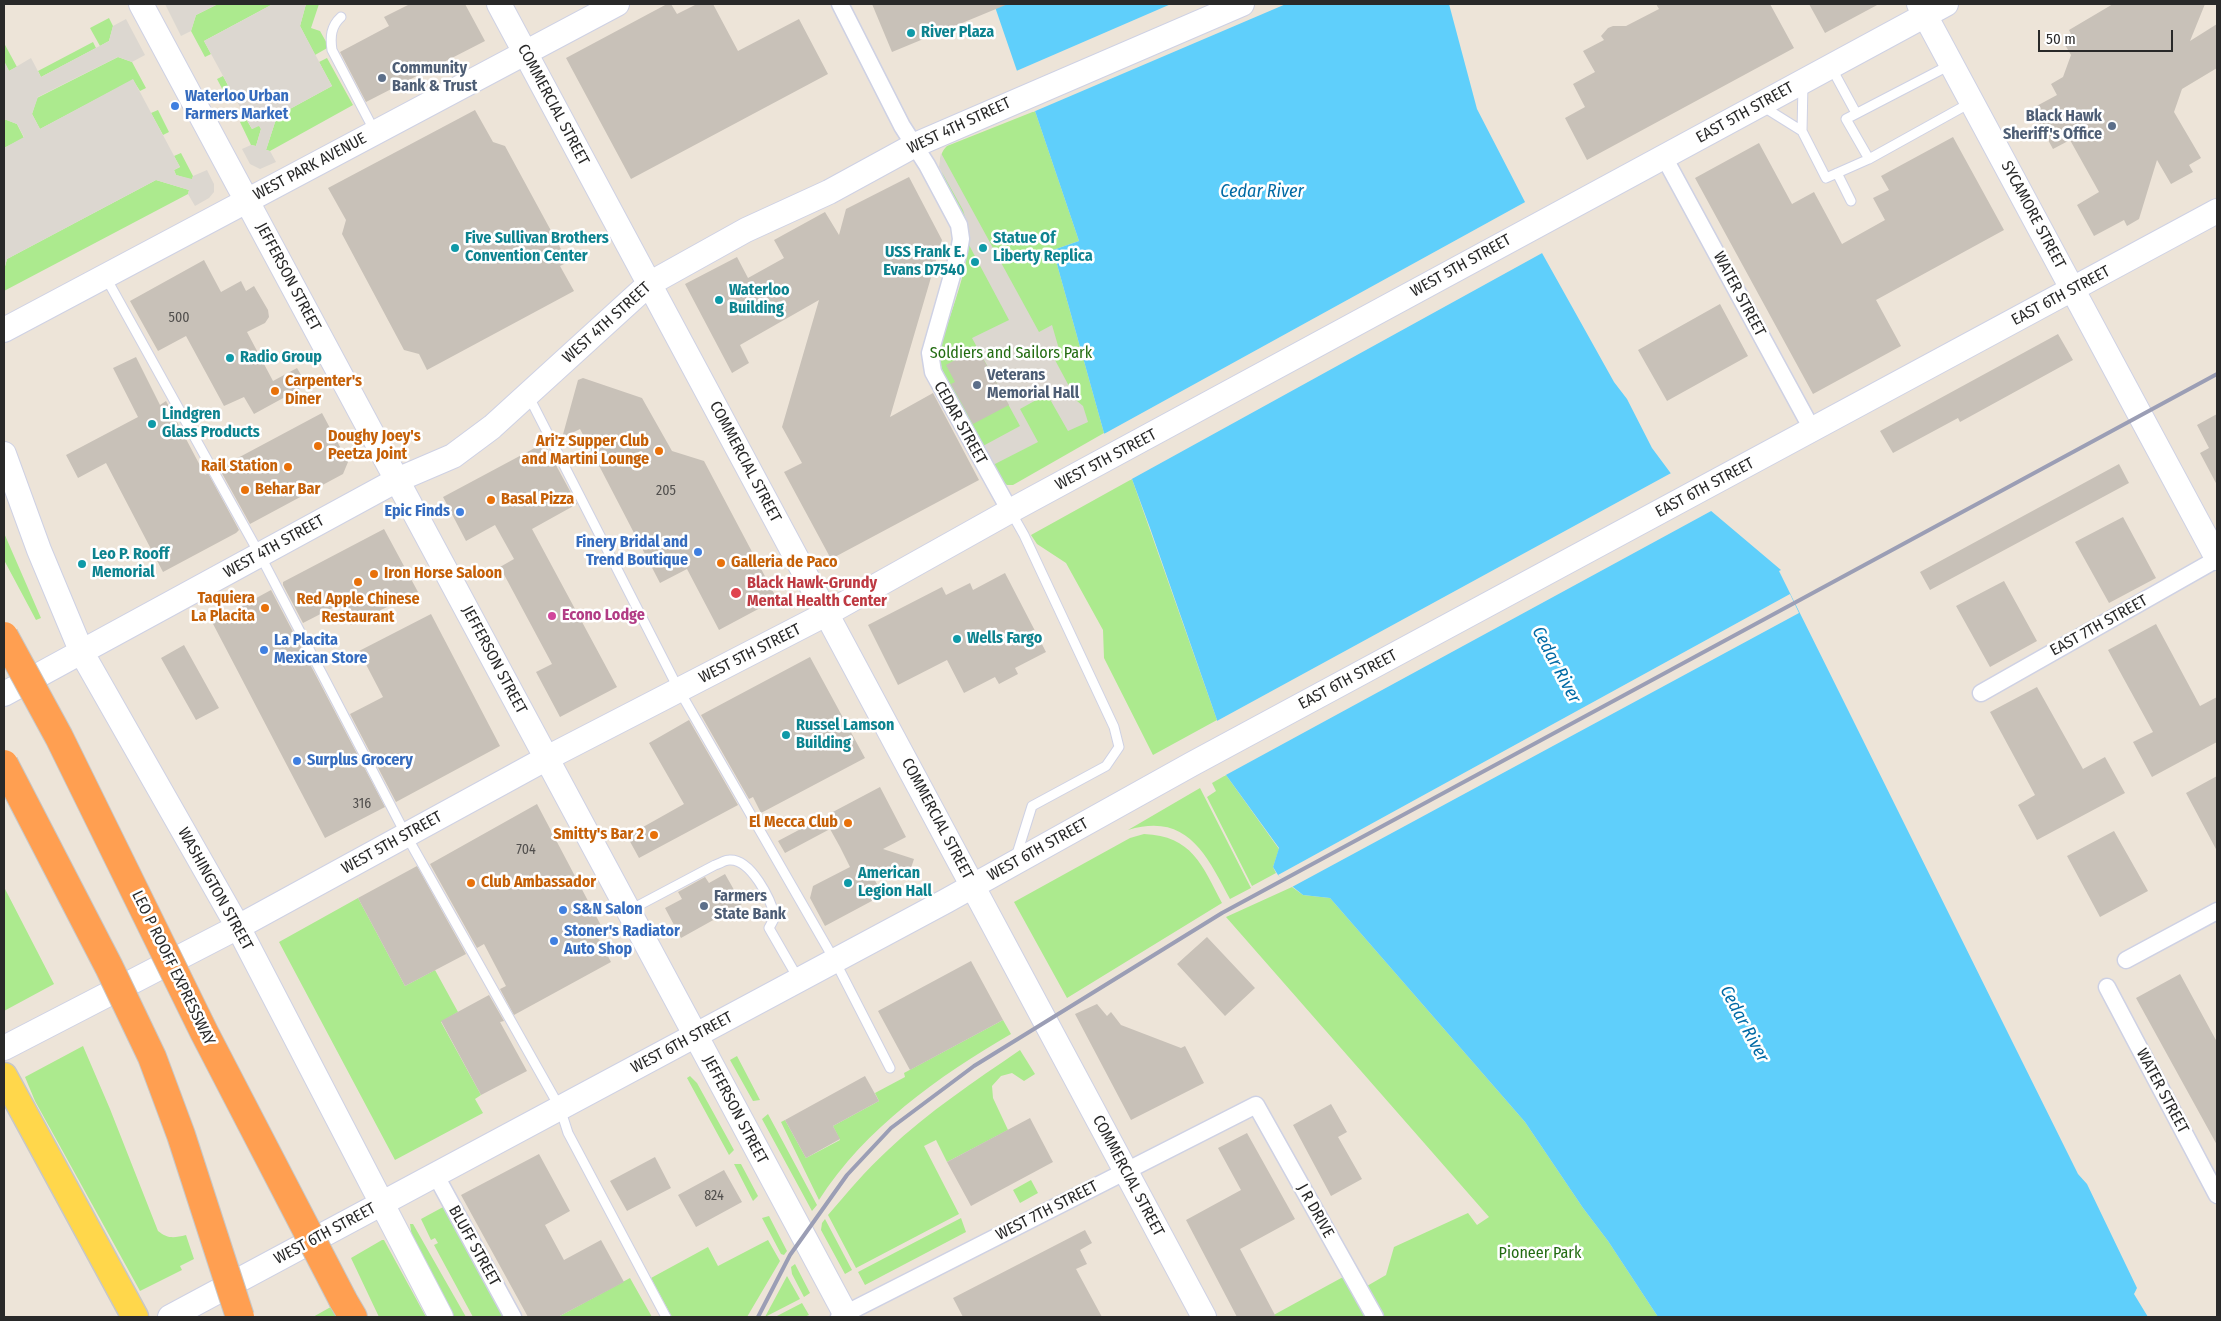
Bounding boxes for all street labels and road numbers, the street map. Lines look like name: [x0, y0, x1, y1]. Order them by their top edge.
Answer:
street label: COMMERCIAL STREET: [513, 41, 593, 169]
street label: EAST 5TH STREET: [1693, 78, 1797, 148]
street label: WEST 4TH STREET: [904, 94, 1014, 158]
street label: WEST PARK AVENUE: [250, 129, 370, 205]
street label: SYCAMORE STREET: [1997, 158, 2069, 272]
street label: JEFFERSON STREET: [251, 220, 325, 334]
street label: WEST 5TH STREET: [1407, 231, 1515, 301]
street label: WATER STREET: [1709, 248, 1769, 340]
street label: EAST 6TH STREET: [2008, 262, 2114, 330]
street label: WEST 4TH STREET: [559, 278, 655, 368]
street label: CEDAR STREET: [929, 378, 991, 468]
street label: COMMERCIAL STREET: [705, 398, 785, 526]
street label: WEST 5TH STREET: [1052, 425, 1160, 495]
street label: EAST 6TH STREET: [1652, 454, 1758, 522]
street label: WEST 4TH STREET: [220, 511, 328, 583]
street label: EAST 7TH STREET: [2047, 591, 2151, 661]
street label: JEFFERSON STREET: [457, 603, 531, 717]
street label: WEST 5TH STREET: [696, 620, 804, 688]
street label: EAST 6TH STREET: [1295, 646, 1401, 714]
street label: COMMERCIAL STREET: [897, 755, 977, 883]
street label: WEST 5TH STREET: [338, 808, 446, 878]
street label: WEST 6TH STREET: [984, 814, 1092, 886]
street label: WASHINGTON STREET: [173, 824, 257, 954]
street label: LEO P ROOFF EXPRESSWAY: [127, 888, 219, 1048]
street label: WEST 6TH STREET: [628, 1008, 736, 1078]
street label: WATER STREET: [2132, 1045, 2192, 1137]
street label: JEFFERSON STREET: [698, 1053, 772, 1167]
street label: COMMERCIAL STREET: [1088, 1112, 1168, 1240]
street label: WEST 7TH STREET: [993, 1177, 1101, 1245]
street label: J R DRIVE: [1292, 1181, 1338, 1241]
street label: WEST 6TH STREET: [271, 1199, 379, 1269]
street label: BLUFF STREET: [444, 1203, 504, 1289]

